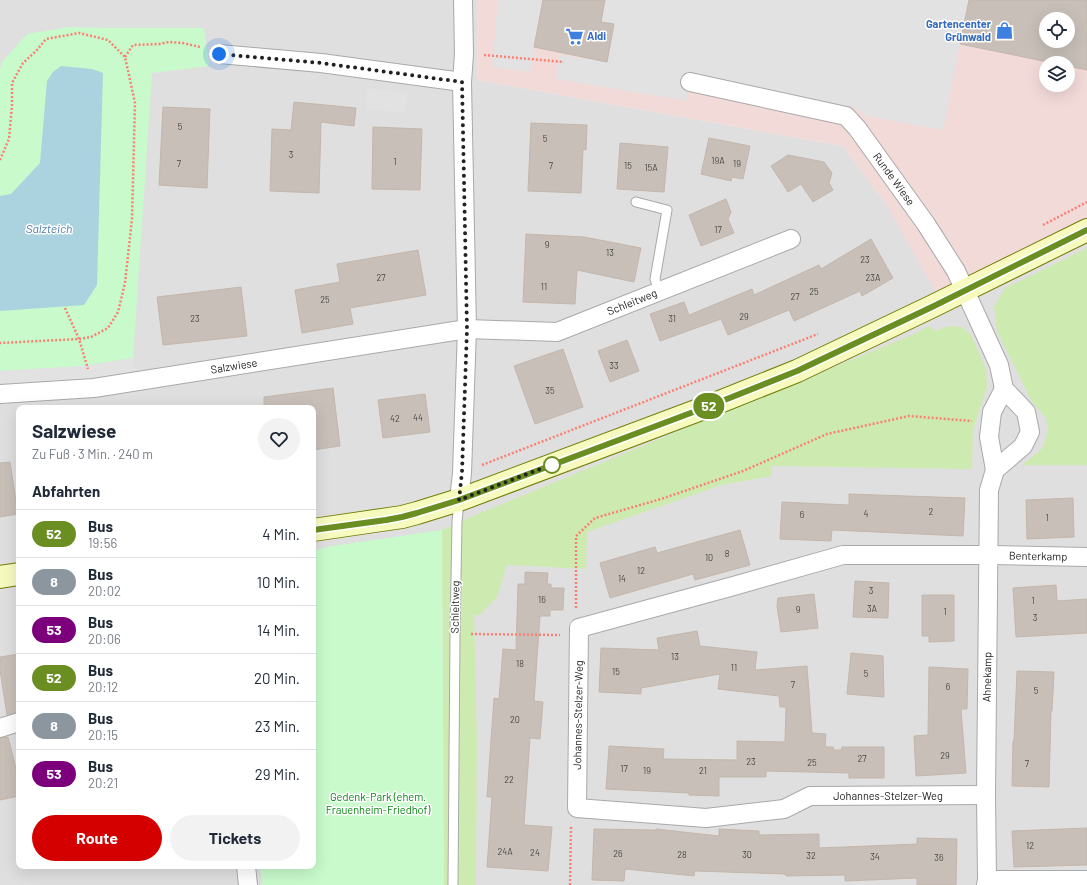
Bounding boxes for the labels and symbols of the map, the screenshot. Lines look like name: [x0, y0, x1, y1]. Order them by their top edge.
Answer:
place label: Gartencenter Grünwald: [926, 17, 992, 43]
shop icon: Gartencenter Grünwald: [994, 20, 1014, 40]
supermarket icon: Aldi: [564, 26, 584, 46]
place label: Aldi: [587, 29, 606, 42]
your location: [209, 44, 229, 64]
house number: 5: [178, 121, 183, 132]
house number: 5: [543, 133, 548, 144]
house number: 3: [289, 149, 294, 160]
street label: Runde Wiese: [871, 150, 918, 208]
house number: 19A: [711, 155, 725, 166]
house number: 1: [393, 156, 397, 167]
house number: 7: [177, 158, 182, 169]
house number: 19: [733, 158, 741, 169]
house number: 7: [549, 160, 554, 171]
house number: 15: [624, 160, 632, 171]
house number: 15A: [644, 162, 658, 173]
water label: Salzteich: [26, 221, 72, 235]
house number: 17: [714, 224, 722, 235]
house number: 9: [545, 239, 550, 250]
house number: 13: [606, 247, 614, 258]
house number: 23: [860, 254, 870, 265]
house number: 27: [376, 272, 386, 283]
house number: 23A: [866, 272, 881, 283]
house number: 11: [541, 281, 547, 292]
street label: Schleitweg: [605, 286, 659, 317]
house number: 25: [809, 286, 819, 297]
house number: 27: [790, 291, 800, 302]
house number: 25: [320, 294, 330, 305]
house number: 29: [739, 311, 749, 322]
house number: 23: [190, 313, 200, 324]
house number: 31: [668, 313, 676, 324]
street label: Salzwiese: [210, 355, 258, 376]
house number: 33: [609, 360, 619, 371]
house number: 35: [545, 385, 555, 396]
line badge: 52: [691, 393, 727, 419]
house number: 44: [413, 412, 423, 423]
house number: 42: [390, 413, 400, 424]
unlabelled marker: [543, 456, 561, 474]
house number: 2: [929, 506, 934, 517]
house number: 4: [864, 508, 869, 519]
house number: 6: [800, 509, 805, 520]
house number: 1: [1045, 512, 1049, 523]
house number: 8: [725, 548, 730, 559]
street label: Benterkamp: [1009, 548, 1067, 563]
house number: 10: [705, 552, 713, 563]
house number: 12: [637, 565, 645, 576]
house number: 14: [618, 573, 626, 584]
street label: Schleitweg: [448, 580, 461, 633]
house number: 3: [869, 585, 874, 596]
house number: 16: [538, 594, 546, 605]
house number: 1: [1031, 595, 1035, 606]
house number: 3A: [867, 603, 878, 614]
house number: 9: [796, 604, 801, 615]
house number: 1: [943, 606, 947, 617]
house number: 3: [1033, 612, 1038, 623]
house number: 13: [671, 651, 679, 662]
street label: Ahnekamp: [980, 652, 993, 702]
house number: 18: [516, 658, 524, 669]
street label: Johannes-Stelzer-Weg: [570, 660, 585, 770]
house number: 11: [731, 662, 737, 673]
house number: 15: [612, 666, 620, 677]
house number: 5: [864, 668, 869, 679]
house number: 7: [791, 679, 796, 690]
house number: 6: [946, 681, 951, 692]
house number: 5: [1034, 685, 1039, 696]
house number: 20: [510, 714, 520, 725]
house number: 29: [940, 750, 950, 761]
house number: 27: [857, 753, 867, 764]
house number: 23: [746, 756, 756, 767]
house number: 25: [807, 757, 817, 768]
house number: 7: [1025, 758, 1030, 769]
house number: 17: [620, 763, 628, 774]
house number: 19: [643, 765, 651, 776]
house number: 21: [699, 765, 707, 776]
house number: 22: [504, 774, 514, 785]
street label: Johannes-Stelzer-Weg: [833, 789, 943, 802]
park label: Gedenk-Park (ehem. Frauenheim-Friedhof): [326, 790, 430, 816]
house number: 12: [1026, 840, 1034, 851]
house number: 24A: [497, 846, 513, 857]
house number: 24: [530, 847, 540, 858]
house number: 26: [613, 848, 623, 859]
house number: 28: [677, 849, 687, 860]
house number: 30: [742, 849, 752, 860]
house number: 32: [806, 850, 816, 861]
house number: 34: [870, 851, 880, 862]
house number: 36: [934, 852, 944, 863]

